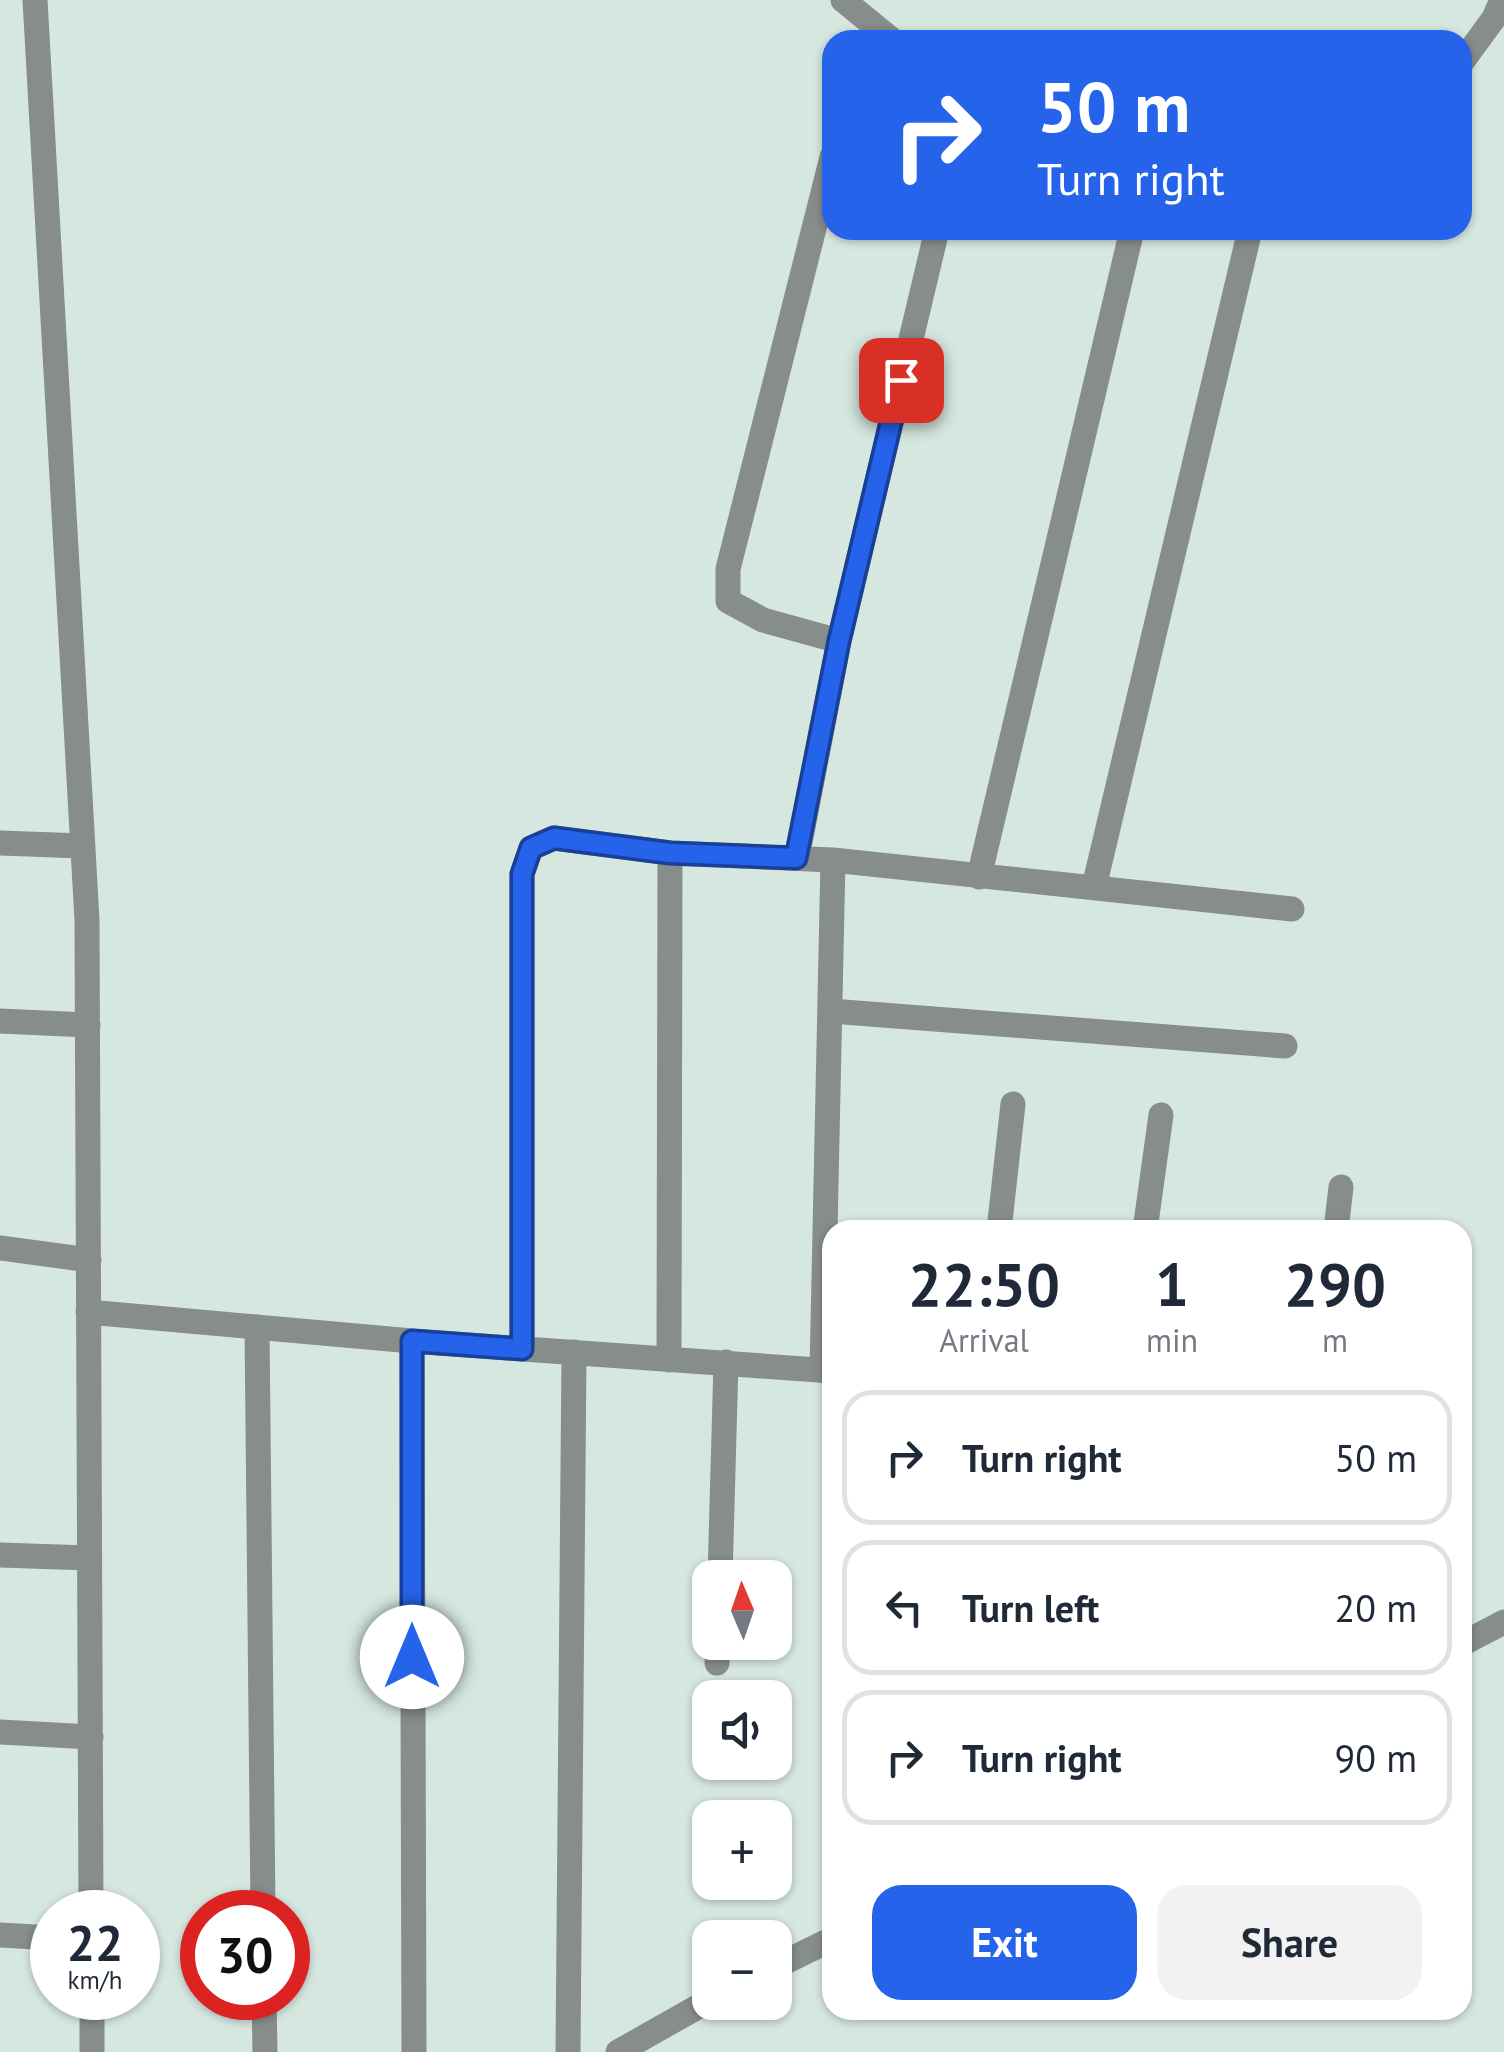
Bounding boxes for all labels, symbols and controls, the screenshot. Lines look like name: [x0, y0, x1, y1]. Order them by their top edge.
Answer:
text: 50 m: [1037, 61, 1190, 151]
icon: right: [872, 70, 1002, 200]
text: Turn right: [1037, 149, 1225, 207]
pin: [859, 338, 944, 423]
icon: arrive: [874, 353, 929, 408]
text: 22:50: [908, 1245, 1060, 1323]
text: 1: [1155, 1245, 1189, 1323]
text: 290: [1284, 1245, 1386, 1323]
text: Arrival: [939, 1319, 1029, 1361]
text: min: [1146, 1319, 1198, 1361]
text: m: [1322, 1319, 1348, 1361]
icon: right: [877, 1430, 932, 1485]
text: Turn right: [962, 1433, 1122, 1482]
text: 50 m: [1335, 1433, 1417, 1482]
north arrow: [692, 1560, 792, 1660]
map controls: [692, 1560, 792, 2020]
icon: left: [877, 1580, 932, 1635]
text: Turn left: [962, 1583, 1099, 1632]
text: 20 m: [1335, 1583, 1417, 1632]
position arrow: [360, 1605, 464, 1709]
button: sound: [692, 1680, 792, 1780]
icon: right: [877, 1730, 932, 1785]
text: Turn right: [962, 1733, 1122, 1782]
text: 90 m: [1335, 1733, 1417, 1782]
button: +: [692, 1800, 792, 1900]
button: Exit: [872, 1885, 1137, 2000]
button: Share: [1157, 1885, 1422, 2000]
speed limit sign: 30: [180, 1890, 310, 2020]
text: 22: [67, 1910, 123, 1975]
button: −: [692, 1920, 792, 2020]
text: km/h: [68, 1964, 122, 1996]

